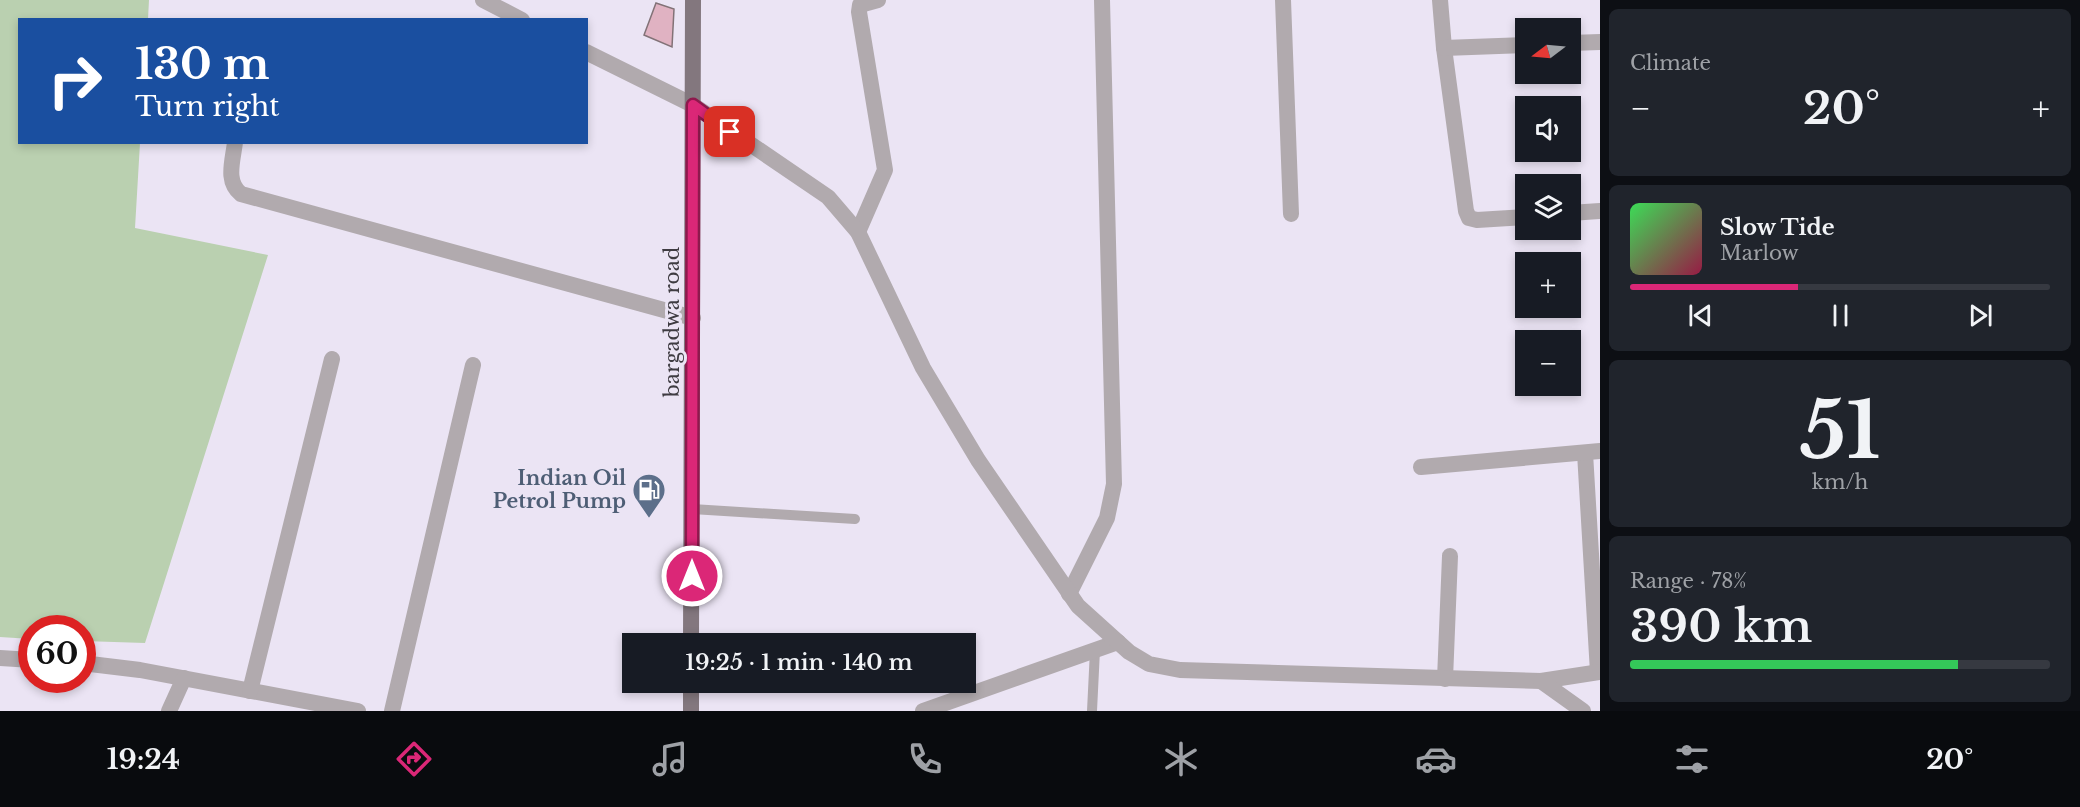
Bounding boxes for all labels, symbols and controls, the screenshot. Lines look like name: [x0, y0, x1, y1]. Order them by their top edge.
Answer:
north arrow: [1515, 18, 1581, 84]
map controls: [1515, 18, 1581, 396]
text: 130 m: [135, 38, 269, 90]
icon: right: [36, 42, 114, 120]
text: Climate: [1630, 51, 1711, 75]
text: 20°: [1803, 80, 1880, 136]
text: −: [1630, 88, 1651, 129]
text: +: [2032, 88, 2050, 129]
text: Turn right: [135, 90, 279, 123]
button: sound: [1515, 96, 1581, 162]
pin: [704, 106, 755, 157]
icon: arrive: [713, 115, 746, 148]
button: layers: [1515, 174, 1581, 240]
text: Slow Tide: [1720, 214, 1835, 241]
text: Marlow: [1720, 241, 1799, 265]
street label: bargadwa road: [660, 247, 684, 398]
button: +: [1515, 252, 1581, 318]
icon: previous: [1684, 299, 1717, 332]
icon: pause: [1824, 299, 1857, 332]
icon: next: [1964, 299, 1997, 332]
button: −: [1515, 330, 1581, 396]
text: 51: [1800, 382, 1880, 479]
place label: Indian Oil Petrol Pump: [493, 466, 626, 513]
text: km/h: [1812, 470, 1868, 494]
fuel station icon: Indian Oil Petrol Pump: [631, 472, 667, 519]
position arrow: [660, 544, 724, 608]
text: Range · 78%: [1630, 569, 1747, 593]
text: 390 km: [1630, 598, 1812, 654]
speed limit sign: 60: [18, 615, 96, 693]
text: 19:25 · 1 min · 140 m: [685, 649, 913, 676]
icon: directions: [393, 738, 435, 780]
icon: music: [649, 738, 691, 780]
icon: phone: [904, 738, 946, 780]
icon: climate: [1160, 738, 1202, 780]
icon: car: [1415, 738, 1457, 780]
icon: filters: [1671, 738, 1713, 780]
text: 19:24: [107, 743, 180, 776]
text: 20°: [1926, 743, 1973, 776]

